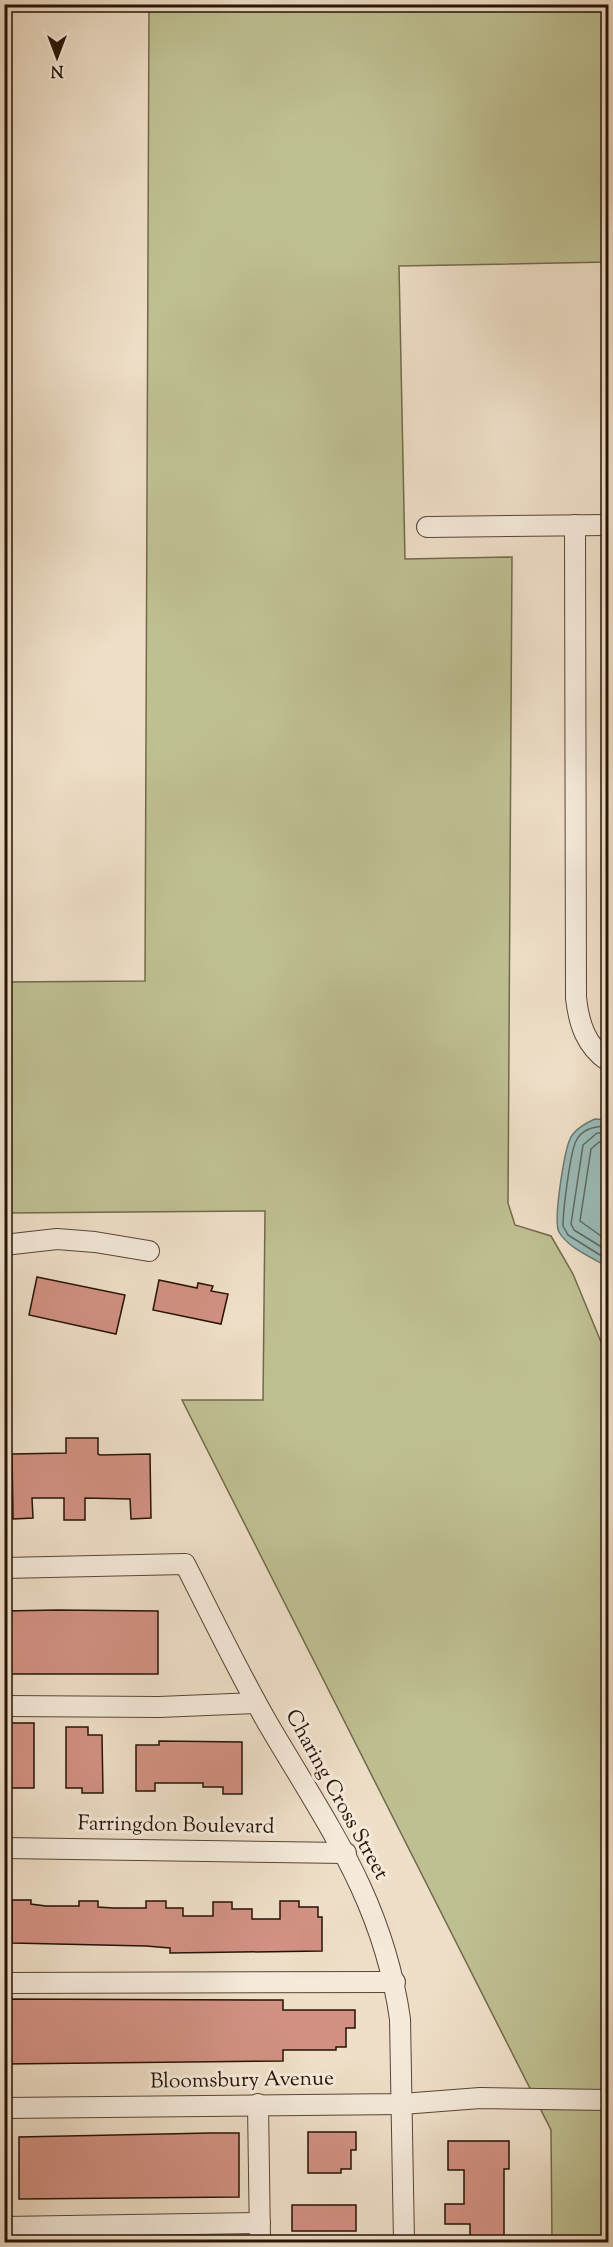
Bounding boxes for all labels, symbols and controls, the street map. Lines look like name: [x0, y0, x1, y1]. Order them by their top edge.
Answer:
north arrow: [27, 27, 87, 87]
text: N: [50, 58, 63, 81]
street label: Charing Cross Street: [277, 1704, 395, 1886]
street label: Farringdon Boulevard: [77, 1809, 275, 1843]
street label: Bloomsbury Avenue: [150, 2064, 334, 2098]

